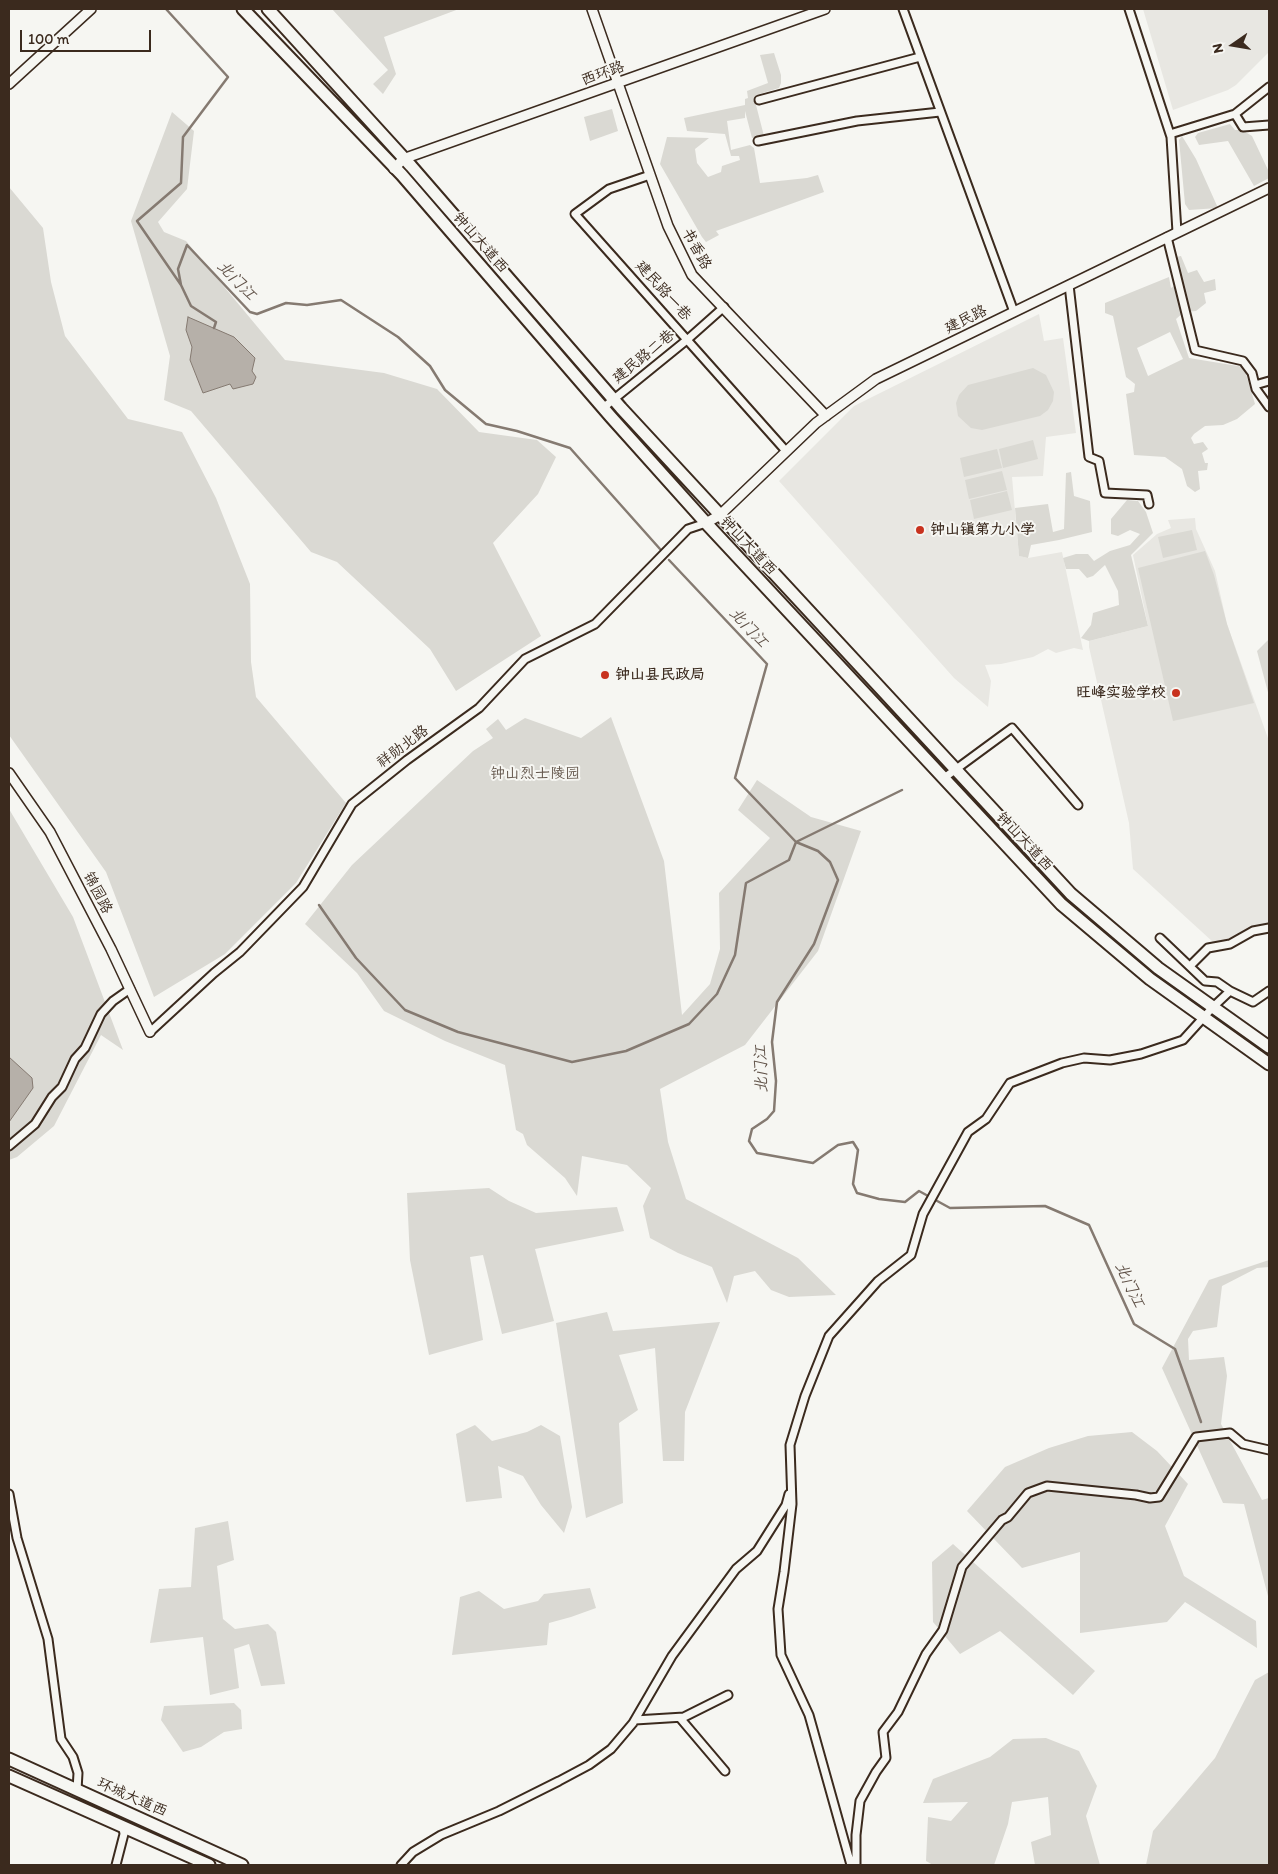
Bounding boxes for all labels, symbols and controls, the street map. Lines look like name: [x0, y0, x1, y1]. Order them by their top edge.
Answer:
scale bar: [22, 20, 154, 52]
north arrow: [1208, 20, 1258, 70]
text: 100 m: [28, 30, 69, 48]
text: N: [1209, 42, 1227, 55]
street label: 西环路: [579, 58, 627, 90]
street label: 钟山大道西: [449, 209, 511, 277]
street label: 书香路: [677, 225, 715, 273]
water label: 北门江: [212, 257, 260, 305]
street label: 建民路一巷: [631, 257, 695, 325]
street label: 建民路: [942, 302, 990, 338]
street label: 建民路二巷: [609, 326, 679, 388]
street label: 钟山大道西: [716, 512, 780, 580]
place label: 钟山镇第九小学: [930, 521, 1035, 539]
marker: 钟山镇第九小学: [914, 524, 926, 536]
water label: 北门江: [725, 604, 771, 652]
place label: 钟山县民政局: [615, 666, 705, 684]
marker: 钟山县民政局: [599, 669, 611, 681]
place label: 旺峰实验学校: [1076, 684, 1166, 702]
marker: 旺峰实验学校: [1170, 687, 1182, 699]
street label: 祥勋北路: [374, 722, 432, 772]
park label: 钟山烈士陵园: [490, 765, 580, 783]
street label: 钟山大道西: [992, 808, 1056, 876]
street label: 锦园路: [78, 869, 116, 917]
water label: 北门江: [752, 1045, 772, 1093]
water label: 北门江: [1110, 1259, 1148, 1311]
street label: 环城大道西: [94, 1775, 170, 1821]

